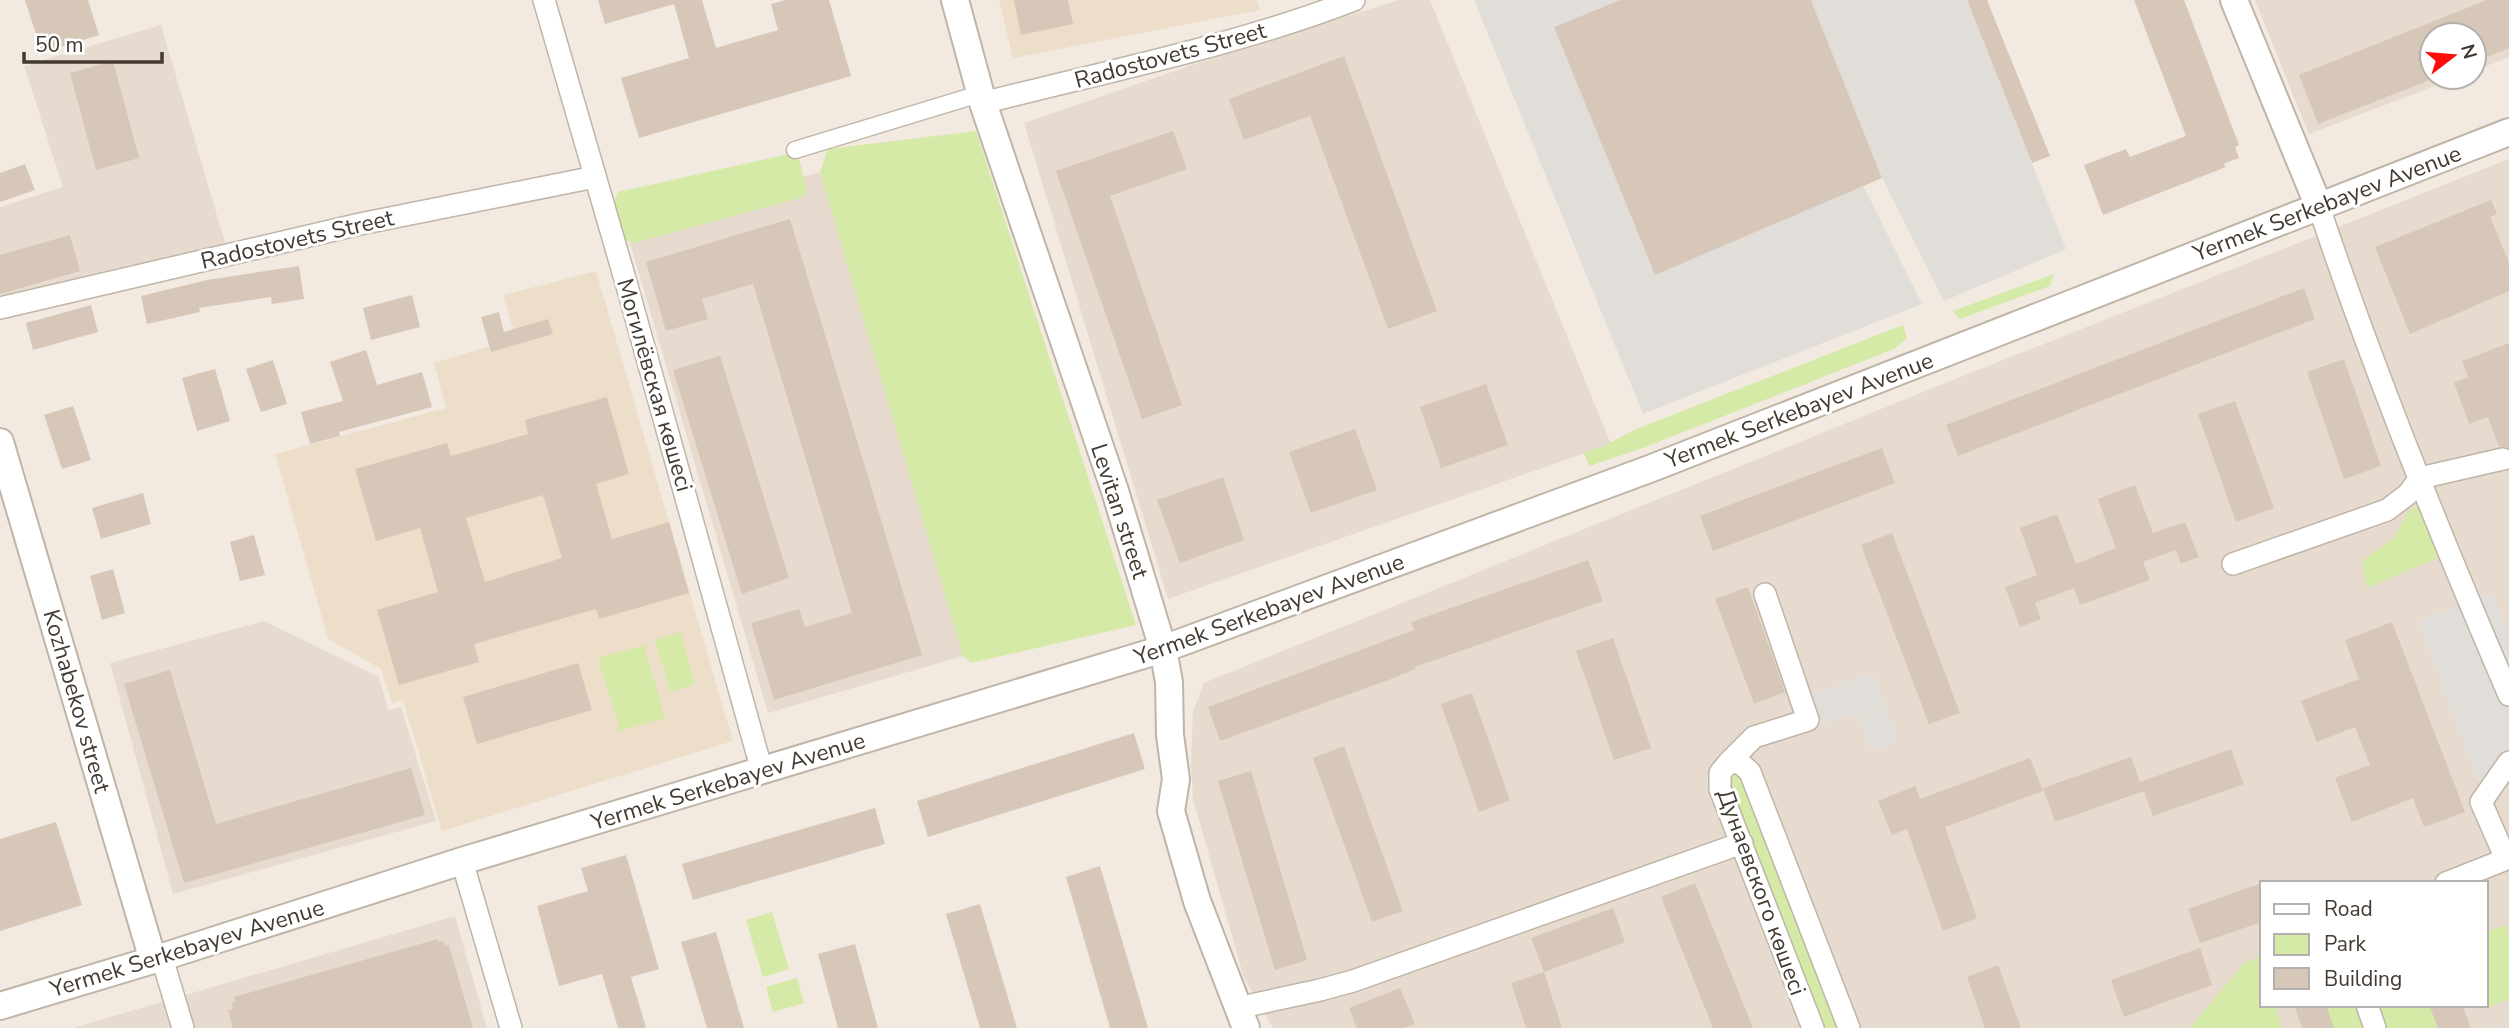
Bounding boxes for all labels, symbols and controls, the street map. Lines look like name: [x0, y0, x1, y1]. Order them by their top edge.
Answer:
street label: Radostovets Street: [1071, 15, 1270, 96]
scale bar: [24, 21, 163, 65]
north arrow: [2418, 21, 2488, 91]
text: 50 m: [35, 31, 84, 59]
text: N: [2454, 41, 2483, 62]
street label: Yermek Serkebayev Avenue: [2188, 138, 2466, 269]
street label: Radostovets Street: [198, 202, 397, 277]
street label: Могилёвская көшесі: [609, 275, 700, 495]
street label: Yermek Serkebayev Avenue: [1660, 345, 1938, 476]
street label: Levitan street: [1083, 440, 1156, 584]
street label: Yermek Serkebayev Avenue: [1129, 546, 1408, 673]
street label: Kozhabekov street: [36, 606, 118, 797]
street label: Yermek Serkebayev Avenue: [586, 725, 869, 838]
street label: Дунаевского көшесі: [1710, 785, 1813, 1000]
legend: [2260, 881, 2488, 1007]
street label: Yermek Serkebayev Avenue: [45, 892, 328, 1005]
text: Road: [2324, 895, 2373, 923]
text: Park: [2324, 930, 2366, 958]
text: Building: [2324, 965, 2402, 993]

